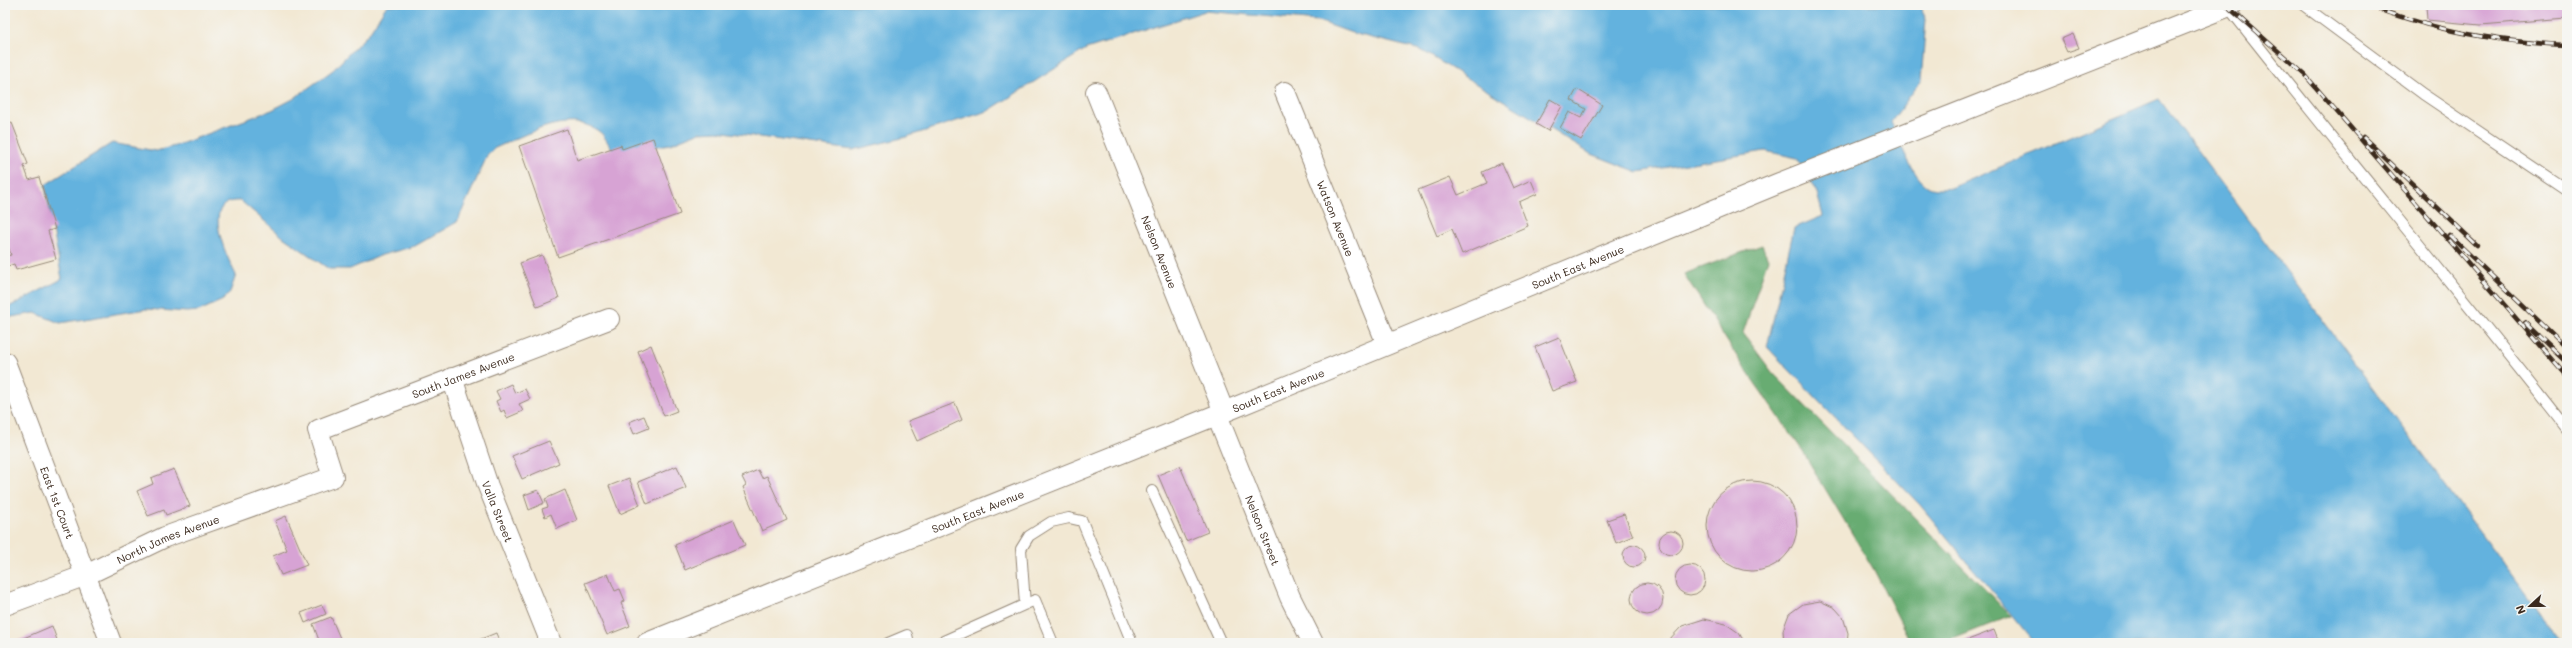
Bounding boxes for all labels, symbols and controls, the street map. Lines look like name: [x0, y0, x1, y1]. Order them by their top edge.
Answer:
street label: Watson Avenue: [1314, 178, 1358, 259]
street label: Nelson Avenue: [1139, 213, 1181, 291]
street label: South East Avenue: [1529, 240, 1626, 292]
street label: South James Avenue: [410, 348, 517, 401]
street label: South East Avenue: [1230, 364, 1327, 415]
street label: East 1st Court: [37, 464, 78, 541]
street label: Valla Street: [479, 479, 517, 544]
street label: South East Avenue: [929, 485, 1026, 536]
street label: Nelson Street: [1242, 493, 1284, 567]
street label: North James Avenue: [114, 511, 221, 567]
north arrow: [2510, 586, 2550, 626]
text: N: [2512, 603, 2529, 617]

